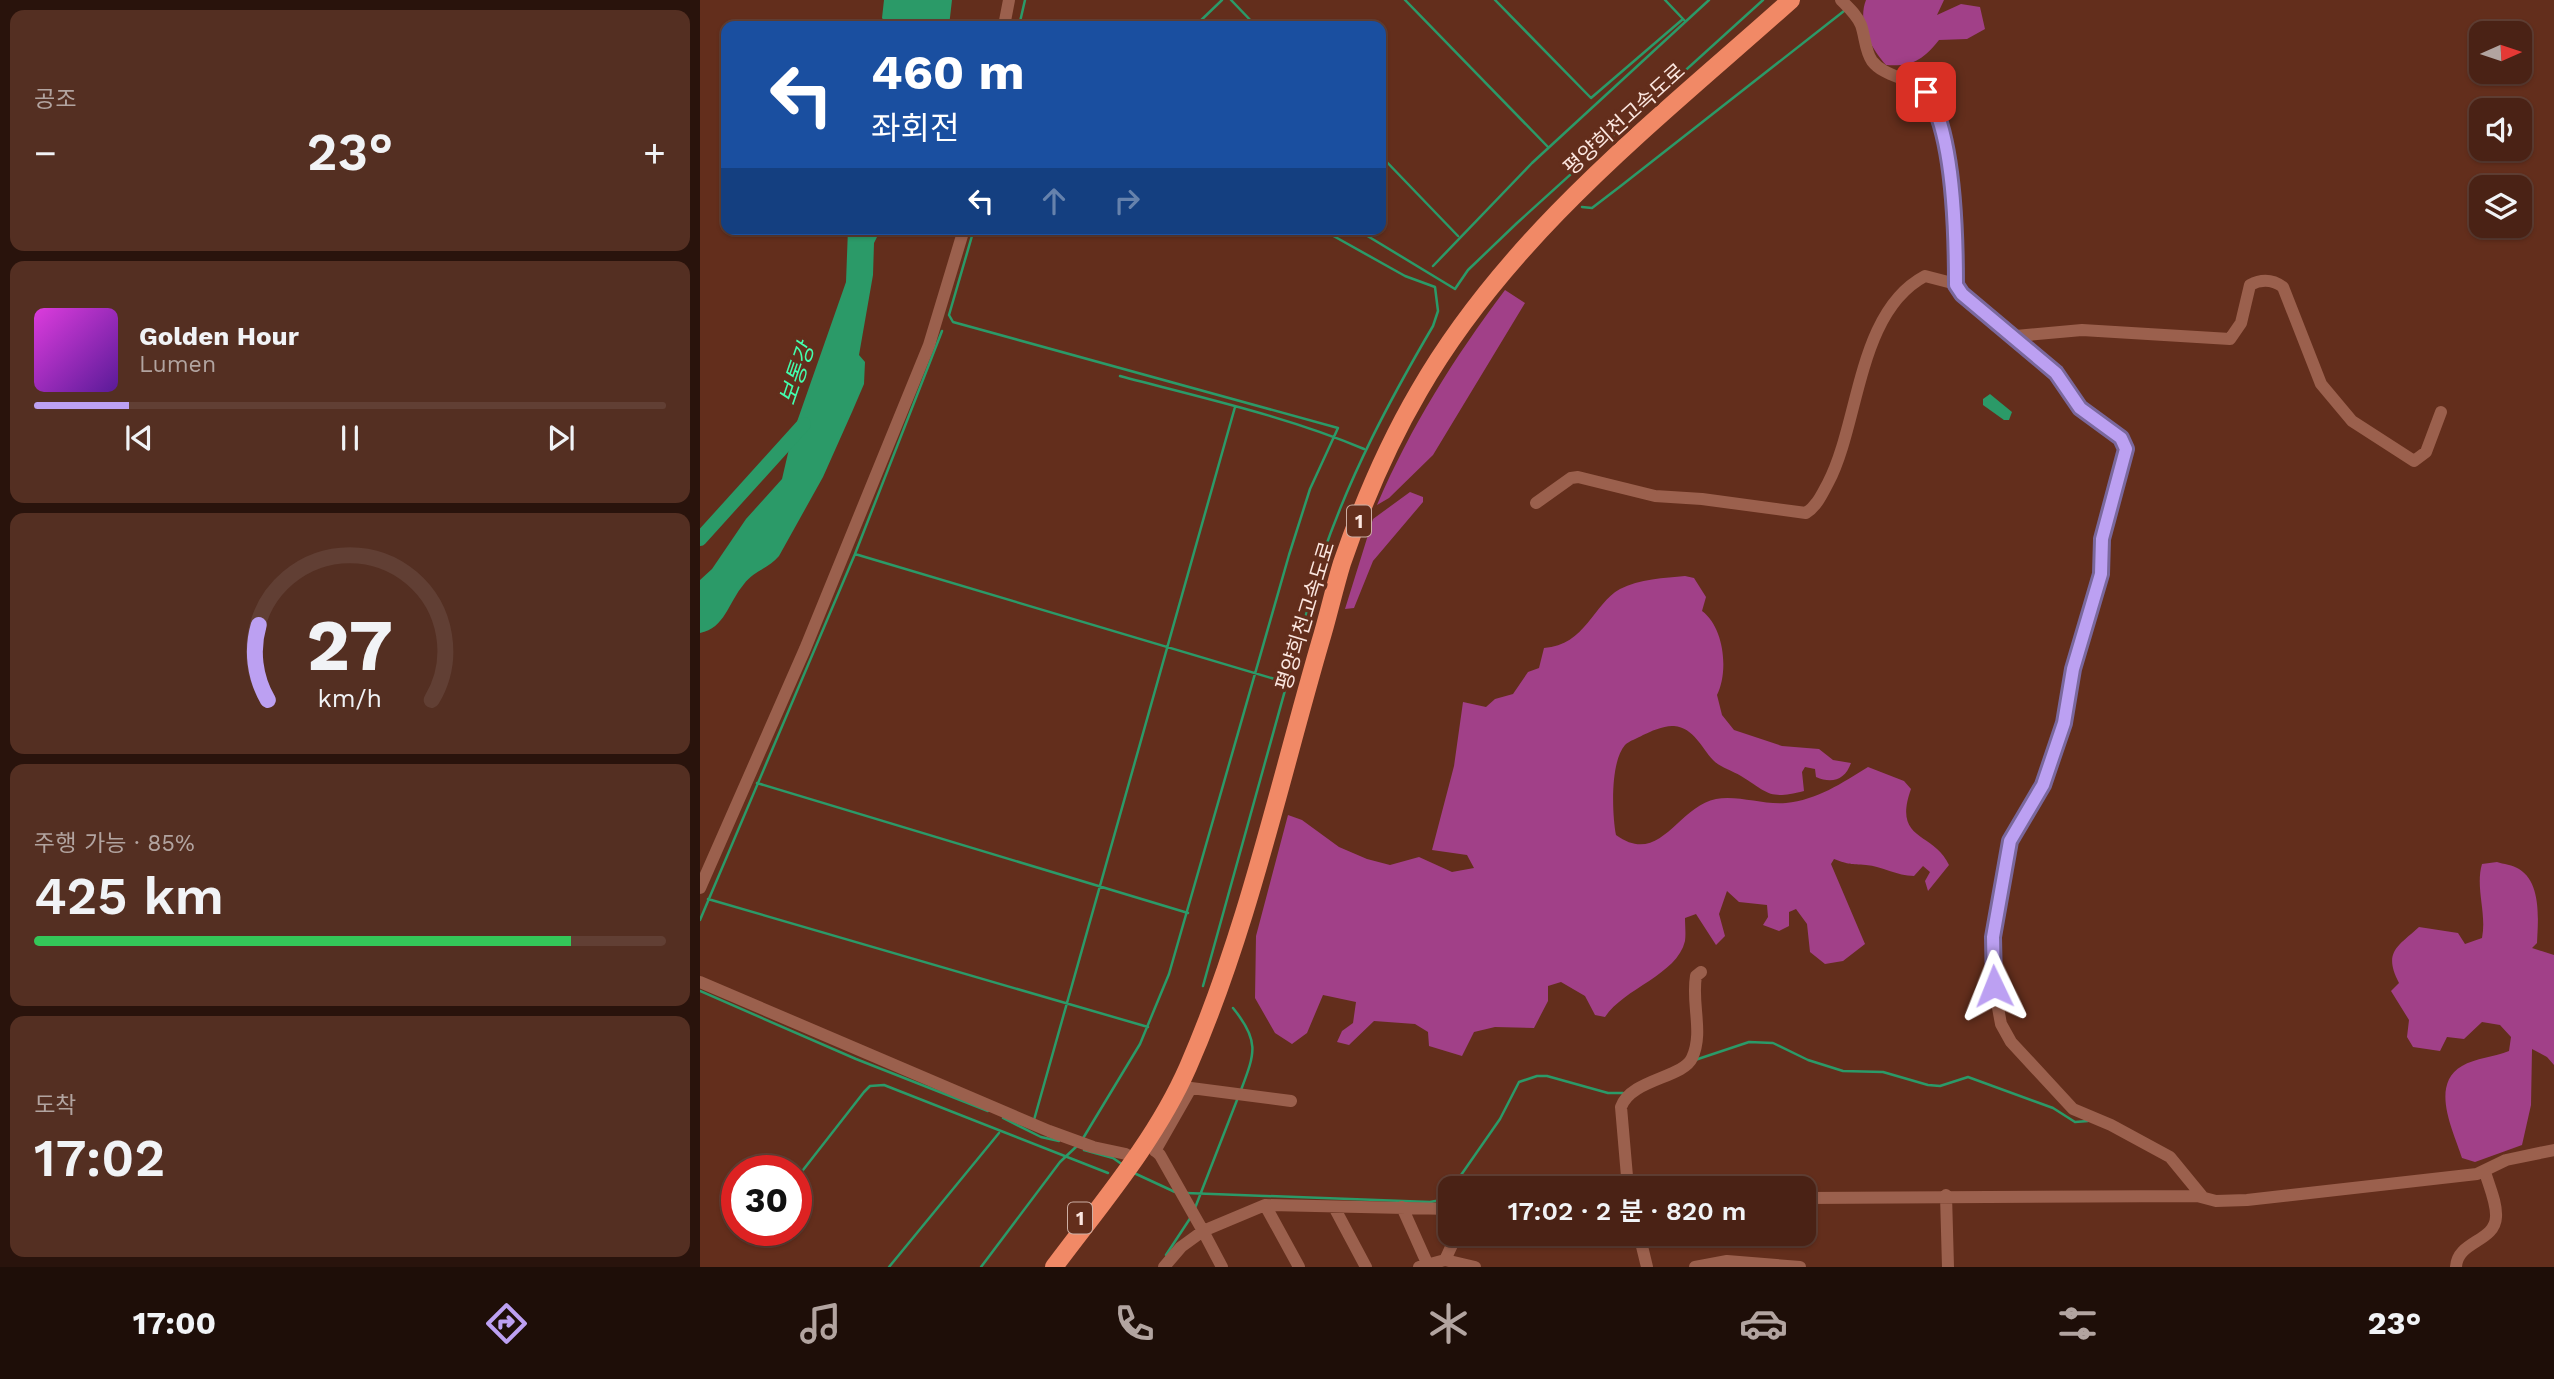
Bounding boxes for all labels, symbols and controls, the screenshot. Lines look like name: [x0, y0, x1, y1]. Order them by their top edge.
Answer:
north arrow: [2469, 21, 2532, 84]
map controls: [2469, 21, 2532, 238]
text: 460 m: [871, 43, 1025, 101]
icon: left: [756, 49, 847, 140]
street label: 평양희천고속도로: [1558, 58, 1690, 180]
pin: [1896, 62, 1956, 122]
icon: arrive: [1907, 73, 1945, 111]
text: 공조: [34, 86, 76, 113]
button: sound: [2469, 98, 2532, 161]
text: 좌회전: [871, 109, 959, 147]
text: 23°: [307, 122, 393, 183]
text: −: [34, 131, 57, 175]
text: +: [643, 131, 666, 175]
button: layers: [2469, 175, 2532, 238]
icon: left: [962, 182, 1000, 220]
icon: ahead: [1035, 182, 1073, 220]
icon: right: [1108, 182, 1146, 220]
text: Golden Hour: [139, 321, 299, 351]
water label: 보통강: [774, 337, 821, 408]
text: Lumen: [139, 351, 216, 378]
icon: previous: [120, 419, 158, 457]
icon: pause: [331, 419, 369, 457]
icon: next: [542, 419, 580, 457]
road number: 1: [1347, 506, 1371, 536]
street label: 평양희천고속도로: [1270, 538, 1340, 694]
text: 27: [307, 602, 393, 688]
text: km/h: [318, 683, 382, 712]
text: 주행 가능 · 85%: [34, 830, 195, 857]
text: 425 km: [34, 866, 224, 927]
position arrow: [1957, 949, 2031, 1023]
text: 도착: [34, 1092, 76, 1119]
text: 17:02: [34, 1128, 165, 1189]
speed limit sign: 30: [721, 1155, 812, 1246]
text: 17:02 · 2 분 · 820 m: [1508, 1196, 1746, 1226]
road number: 1: [1068, 1202, 1092, 1234]
icon: directions: [482, 1299, 531, 1348]
icon: music: [796, 1299, 845, 1348]
icon: phone: [1110, 1299, 1159, 1348]
icon: climate: [1424, 1299, 1473, 1348]
icon: car: [1739, 1299, 1788, 1348]
icon: filters: [2053, 1299, 2102, 1348]
text: 17:00: [133, 1304, 216, 1342]
text: 23°: [2367, 1304, 2421, 1342]

